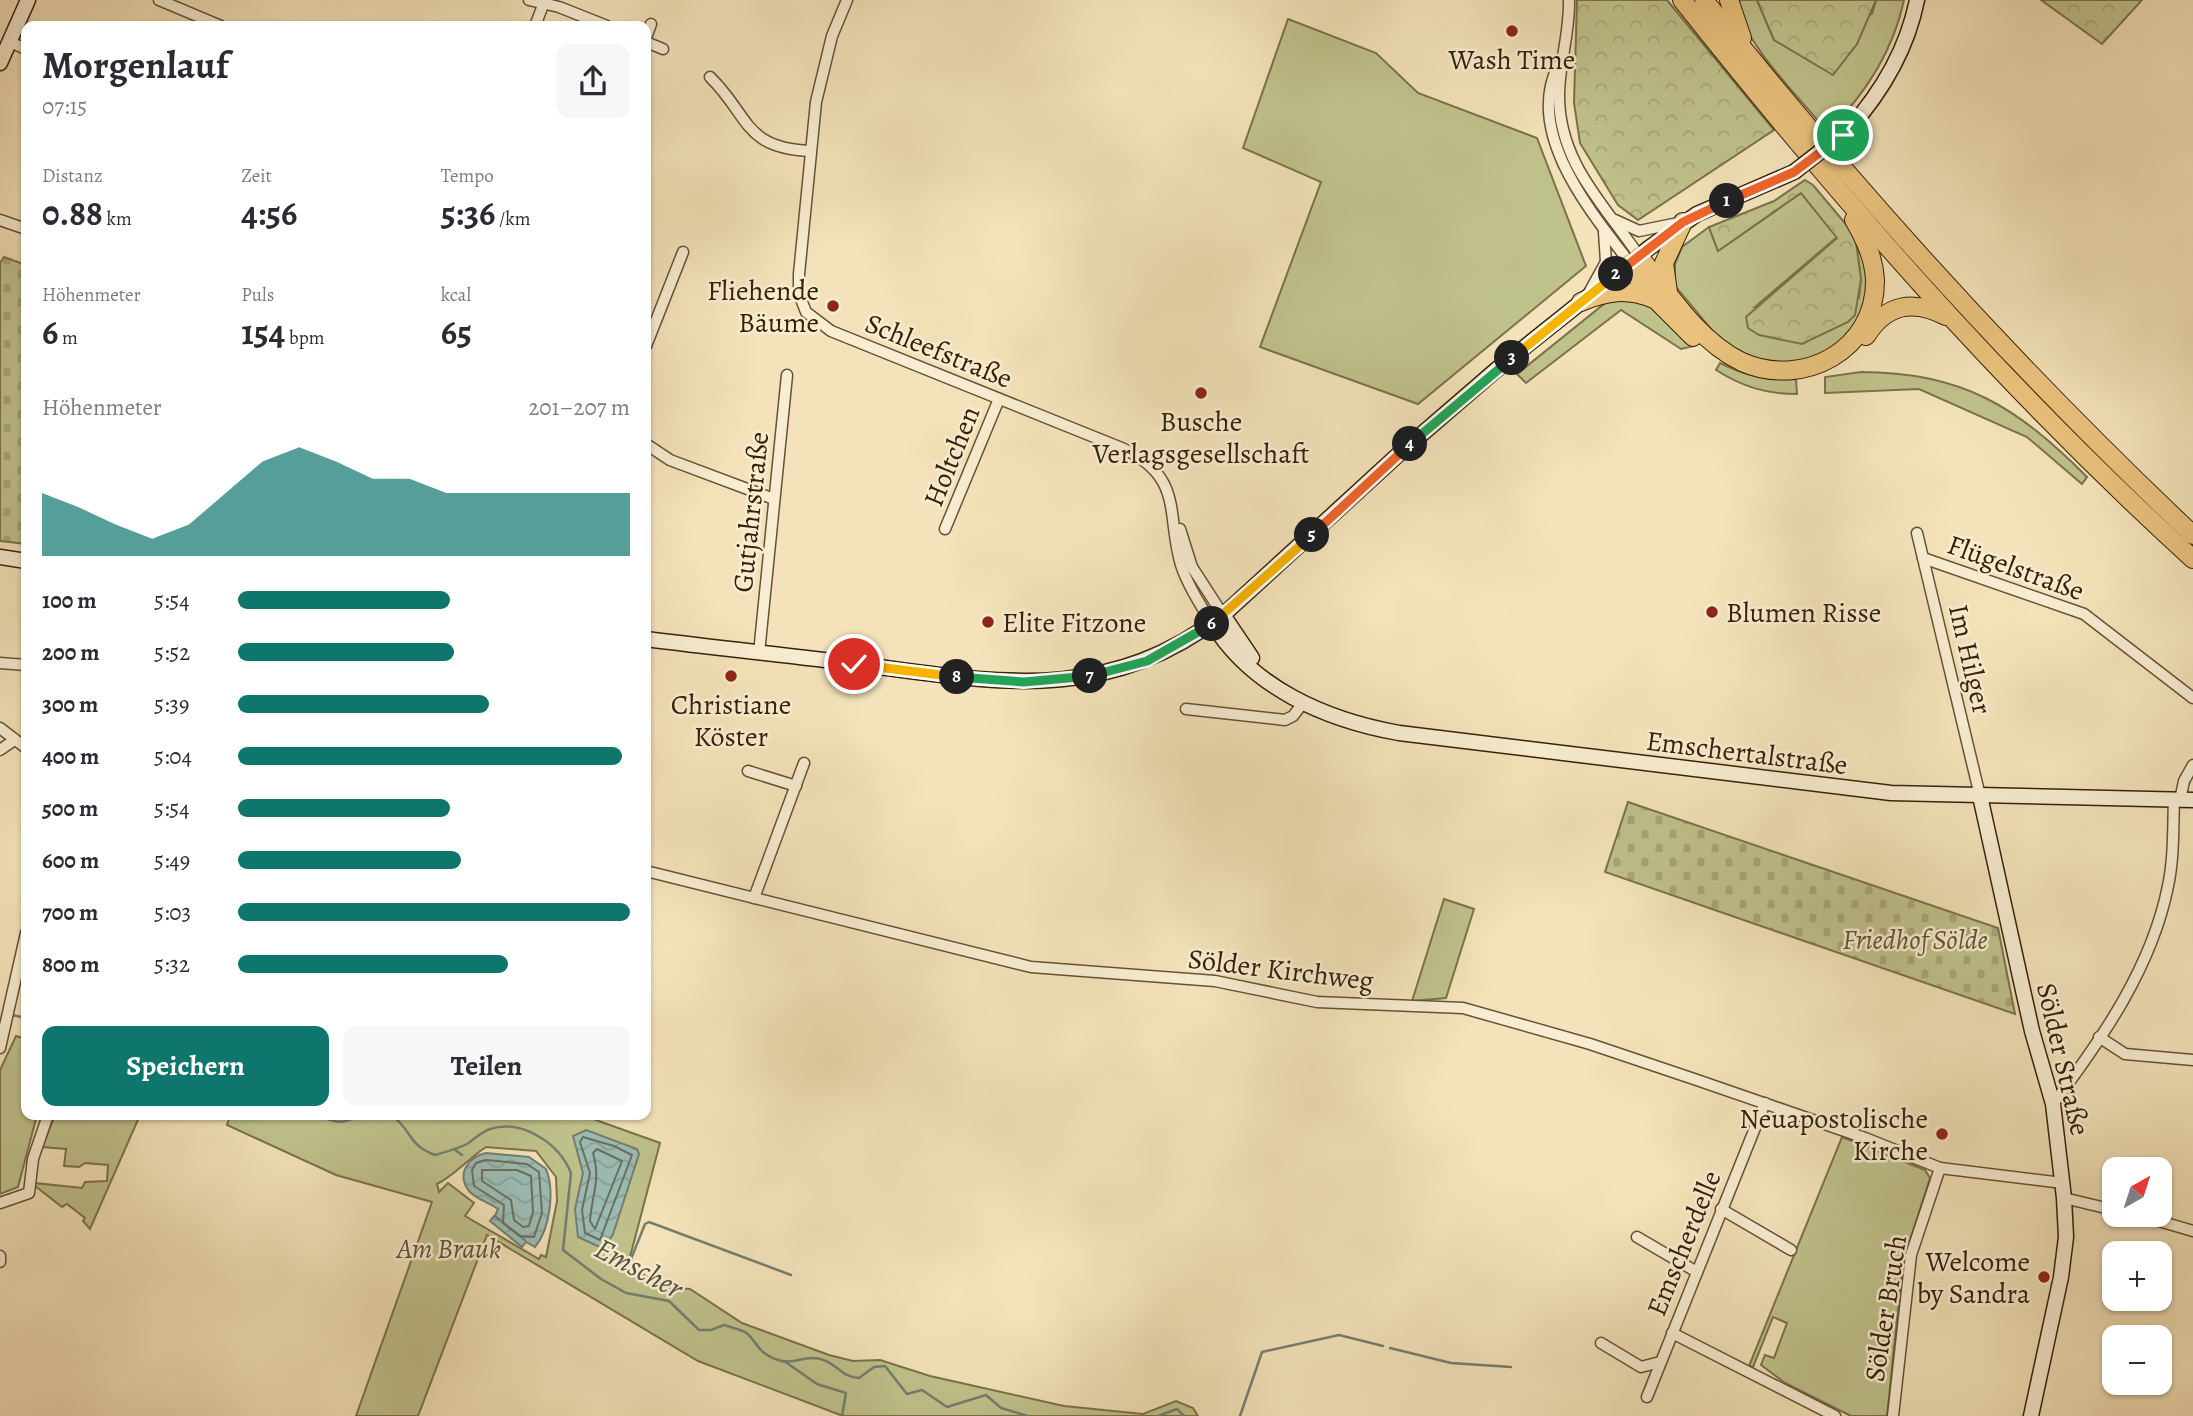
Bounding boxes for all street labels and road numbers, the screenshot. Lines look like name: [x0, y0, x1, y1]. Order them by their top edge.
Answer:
street label: Schleefstraße: [859, 304, 1018, 398]
street label: Holtchen: [915, 400, 989, 512]
street label: Gutjahrstraße: [724, 430, 778, 594]
street label: Flügelstraße: [1942, 526, 2089, 610]
street label: Im Hilger: [1939, 601, 2001, 718]
street label: Emschertalstraße: [1644, 722, 1850, 784]
street label: Sölder Kirchweg: [1186, 940, 1376, 1000]
street label: Sölder Straße: [2027, 979, 2099, 1139]
street label: Emscherdelle: [1637, 1165, 1730, 1322]
street label: Sölder Bruch: [1856, 1232, 1916, 1384]

